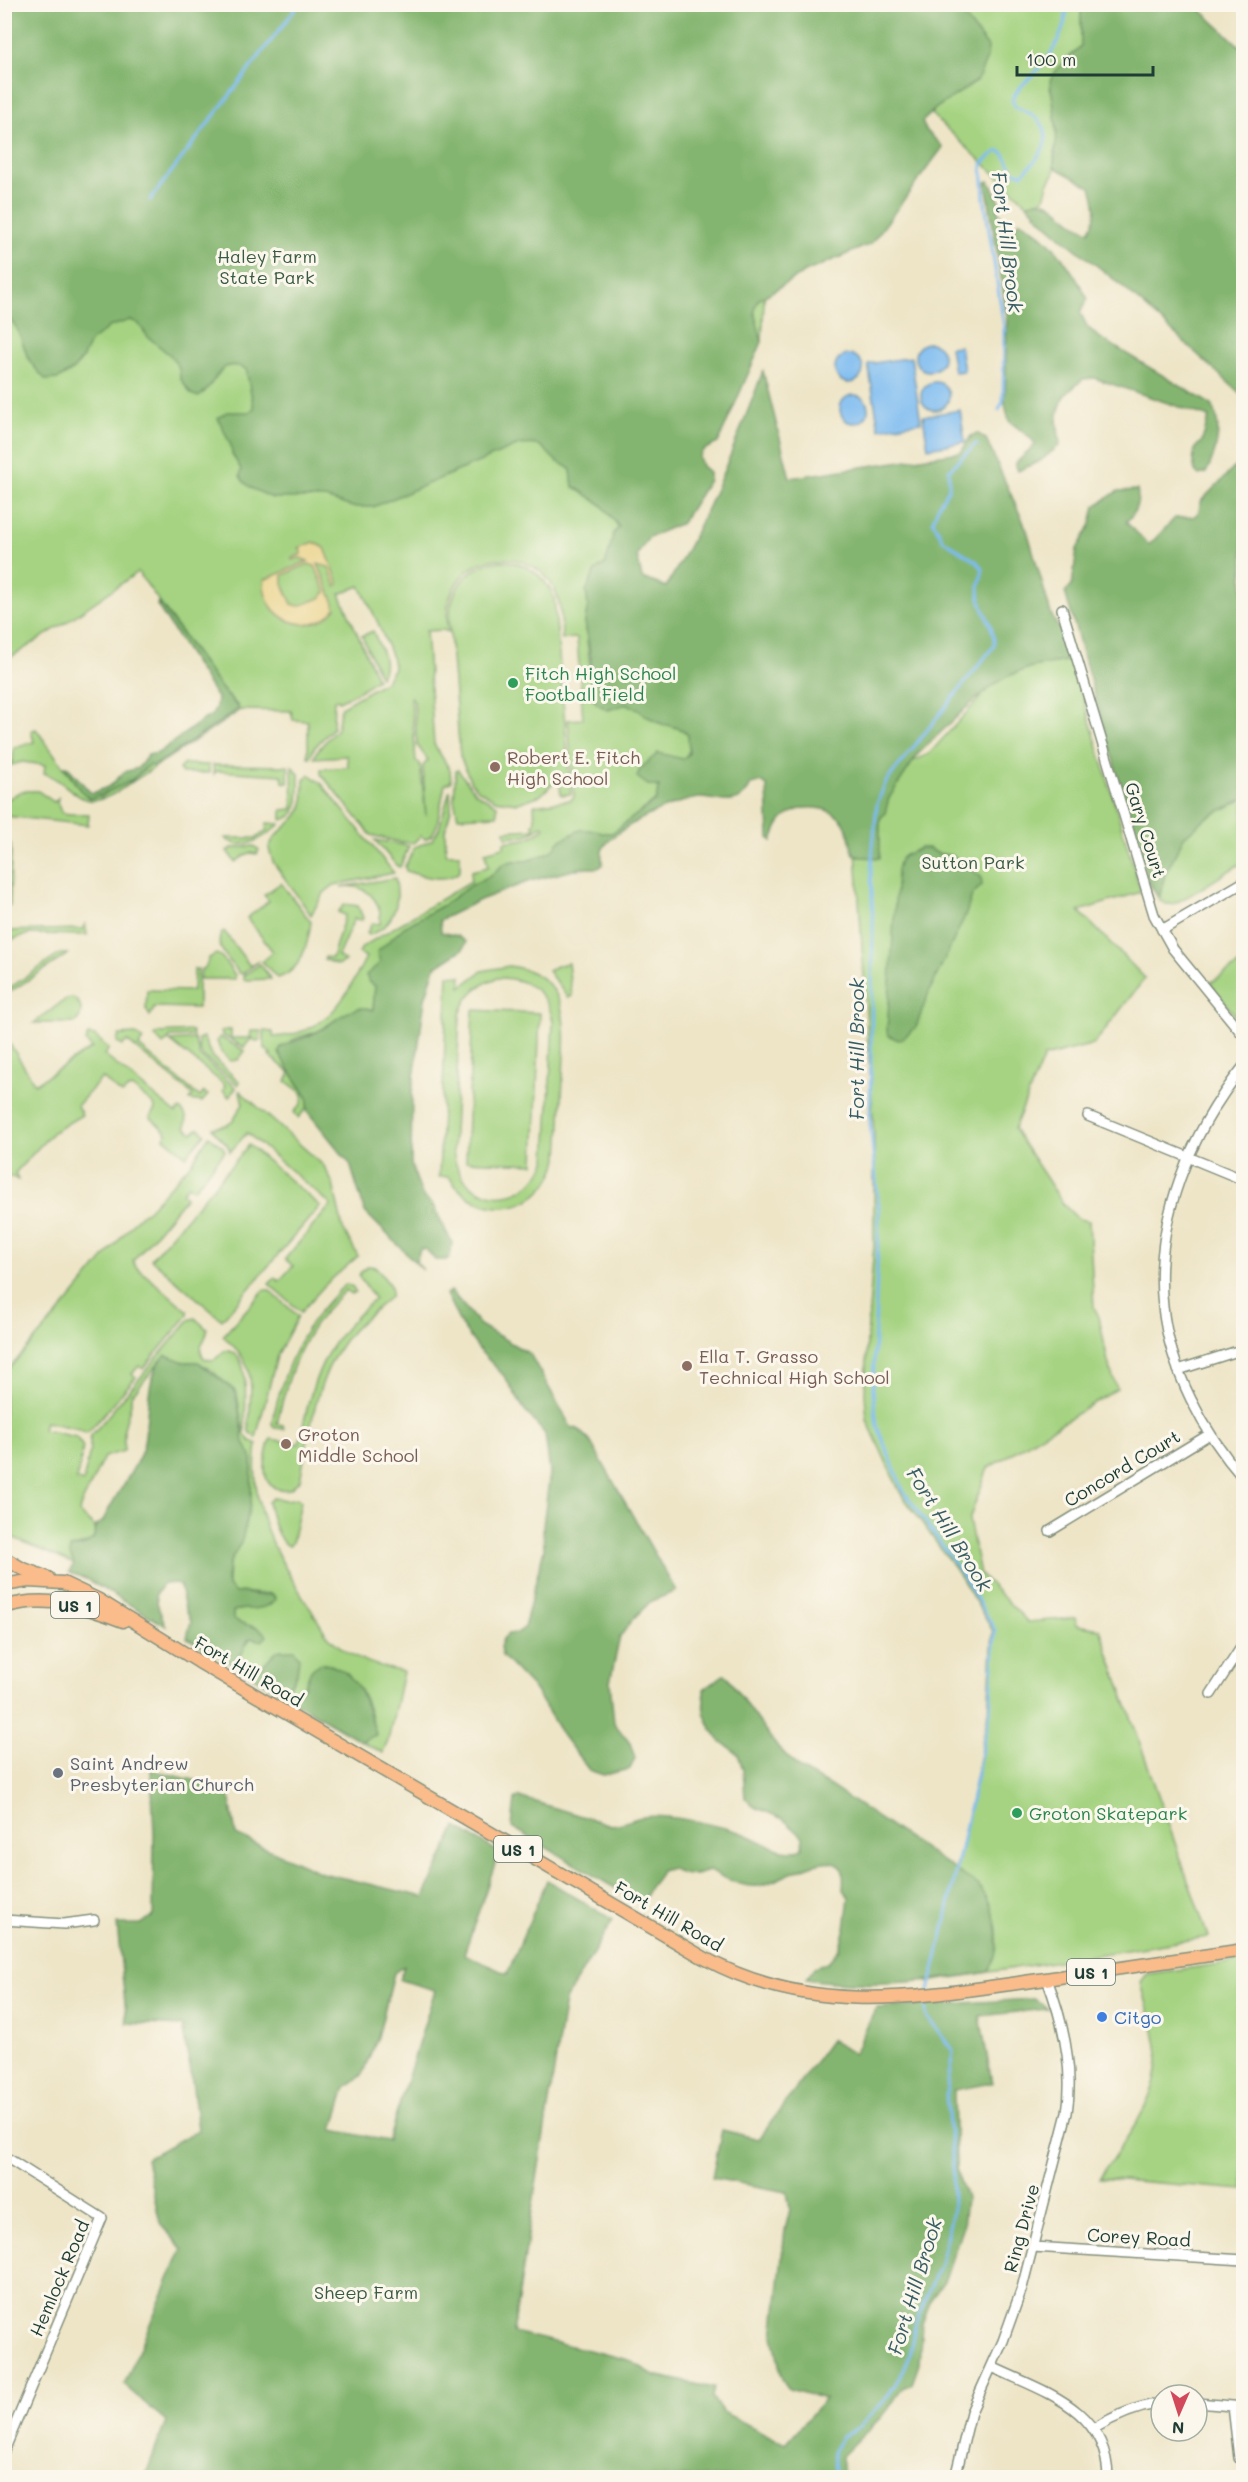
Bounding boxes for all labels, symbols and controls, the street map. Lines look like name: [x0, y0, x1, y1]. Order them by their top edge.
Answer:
scale bar: [1017, 39, 1154, 77]
text: 100 m: [1026, 47, 1076, 71]
water label: Fort Hill Brook: [986, 170, 1030, 314]
park label: Haley Farm State Park: [217, 244, 317, 289]
place label: Fitch High School Football Field: [525, 661, 676, 706]
marker: Fitch High School Football Field: [506, 676, 520, 690]
place label: Robert E. Fitch High School: [507, 745, 640, 790]
marker: Robert E. Fitch High School: [488, 760, 502, 774]
street label: Gary Court: [1120, 779, 1172, 881]
park label: Sutton Park: [921, 850, 1025, 874]
water label: Fort Hill Brook: [843, 978, 869, 1120]
place label: Ella T. Grasso Technical High School: [699, 1344, 890, 1389]
marker: Ella T. Grasso Technical High School: [680, 1359, 694, 1373]
place label: Groton Middle School: [298, 1422, 419, 1467]
street label: Concord Court: [1060, 1424, 1184, 1512]
marker: Groton Middle School: [279, 1437, 293, 1451]
water label: Fort Hill Brook: [901, 1462, 999, 1596]
road number: US 1: [51, 1592, 99, 1618]
street label: Fort Hill Road: [190, 1630, 308, 1712]
place label: Saint Andrew Presbyterian Church: [70, 1751, 254, 1796]
marker: Saint Andrew Presbyterian Church: [51, 1766, 65, 1780]
place label: Groton Skatepark: [1029, 1801, 1187, 1825]
marker: Groton Skatepark: [1010, 1806, 1024, 1820]
road number: US 1: [494, 1836, 542, 1862]
street label: Fort Hill Road: [610, 1875, 728, 1957]
road number: US 1: [1067, 1959, 1115, 1985]
place label: Citgo: [1114, 2005, 1162, 2029]
marker: Citgo: [1095, 2010, 1109, 2024]
street label: Ring Drive: [998, 2181, 1044, 2275]
water label: Fort Hill Brook: [881, 2214, 947, 2358]
street label: Hemlock Road: [24, 2216, 94, 2340]
street label: Corey Road: [1087, 2222, 1191, 2252]
park label: Sheep Farm: [314, 2280, 418, 2304]
north arrow: [1149, 2383, 1209, 2443]
text: N: [1172, 2418, 1185, 2439]

